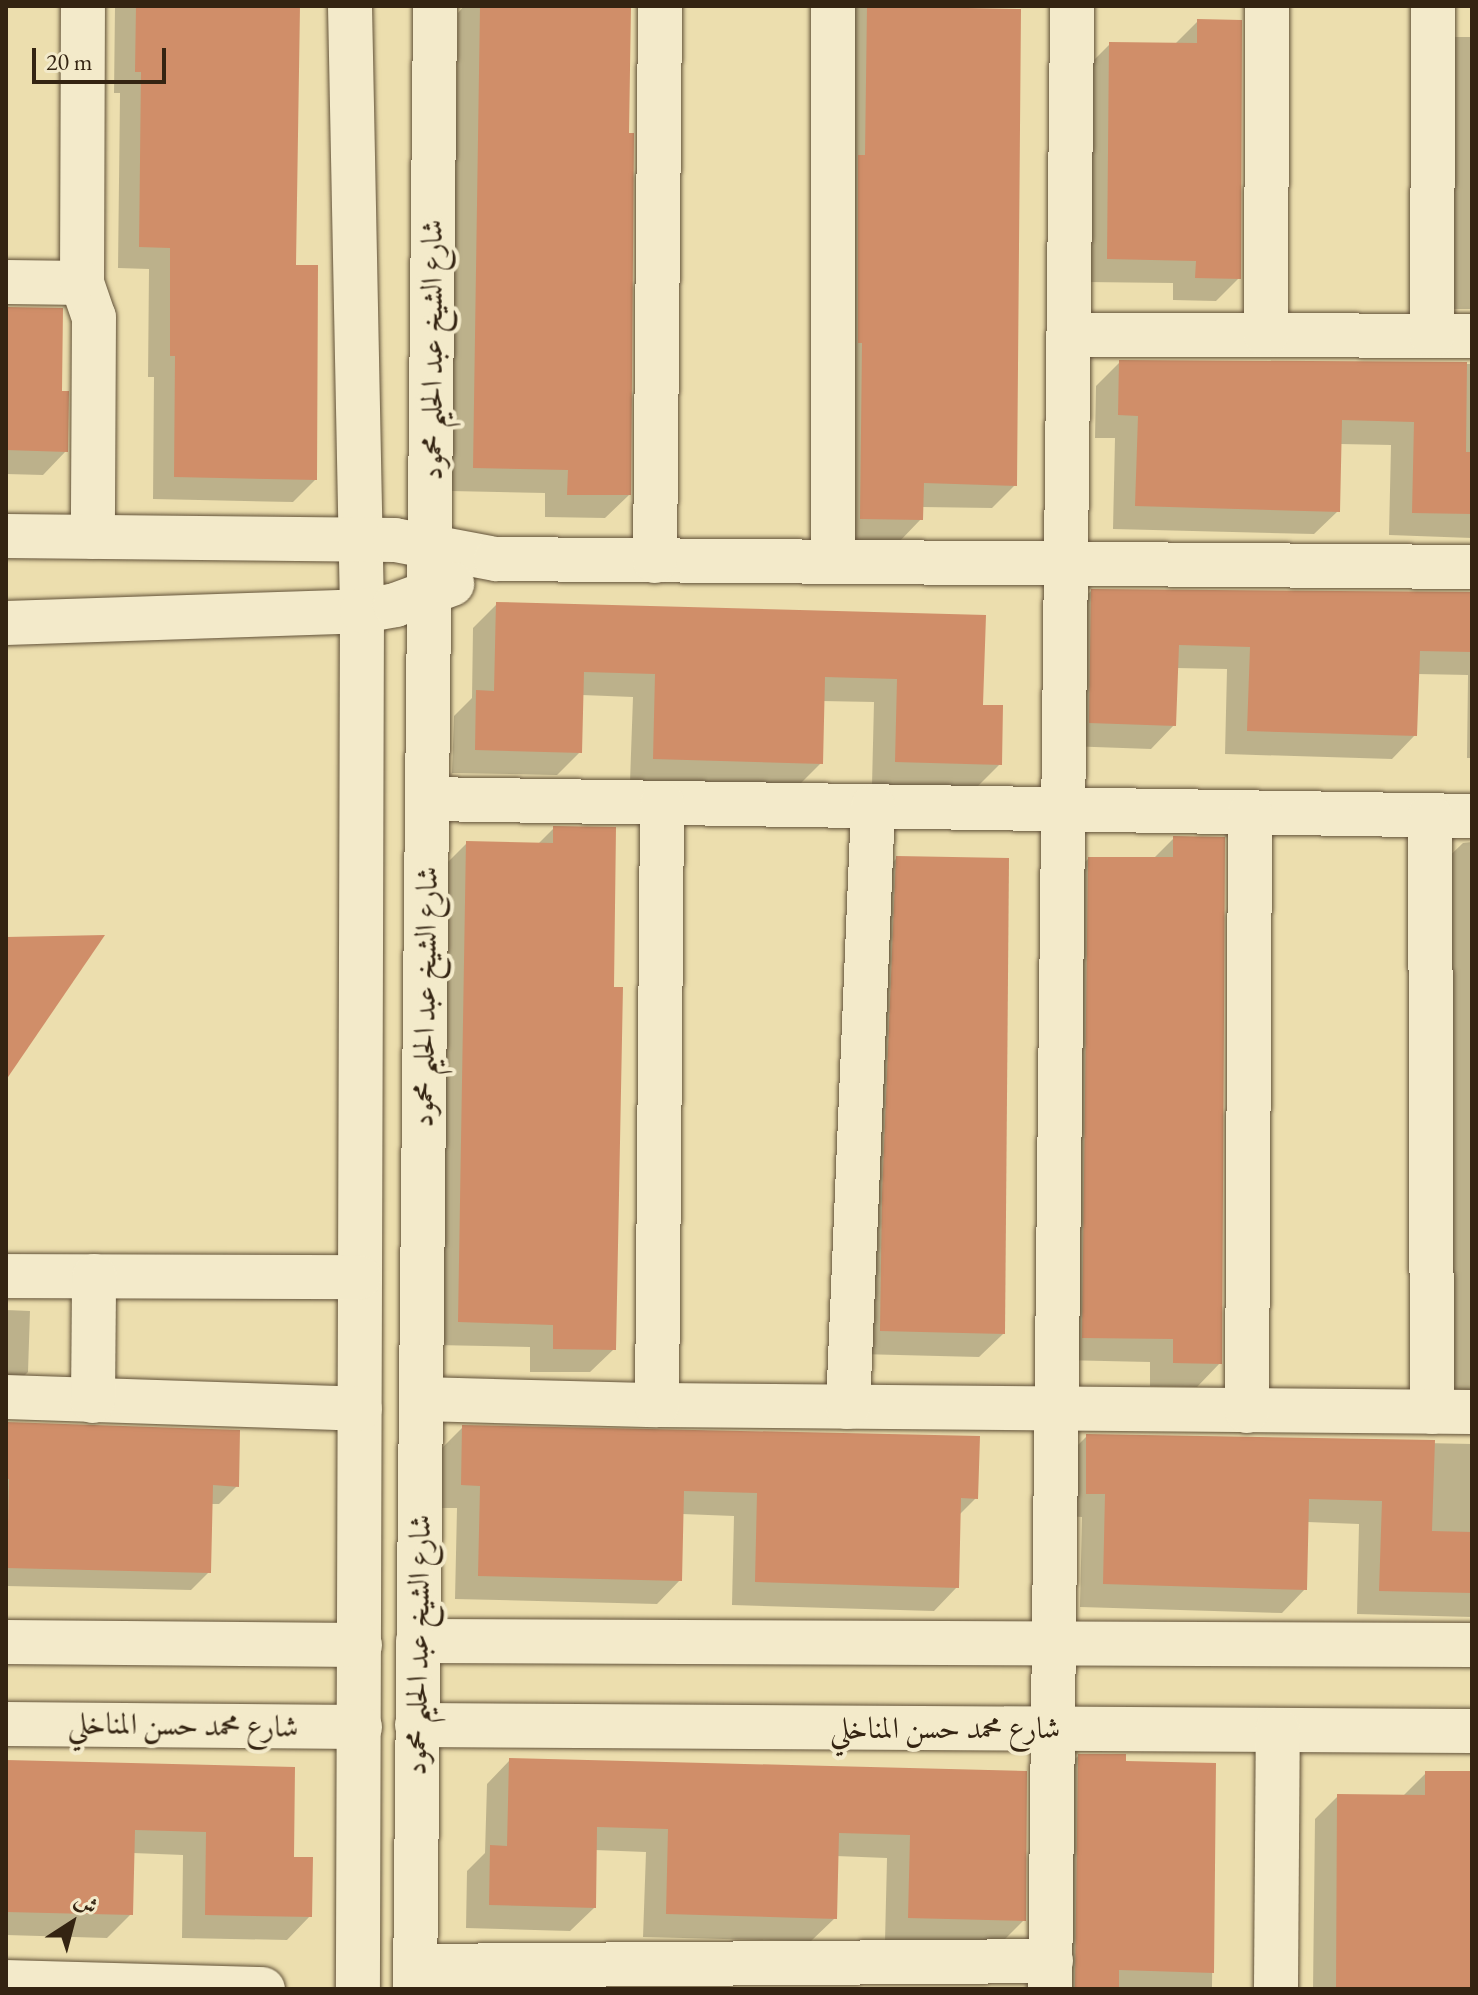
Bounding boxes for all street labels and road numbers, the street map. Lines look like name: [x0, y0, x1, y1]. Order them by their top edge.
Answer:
street label: شارع الشيخ عبد الحليم محمود: [414, 219, 450, 481]
street label: شارع الشيخ عبد الحليم محمود: [405, 866, 445, 1128]
street label: شارع الشيخ عبد الحليم محمود: [398, 1514, 438, 1776]
street label: شارع محمد حسن المناخلي: [67, 1705, 299, 1745]
street label: شارع محمد حسن المناخلي: [830, 1710, 1060, 1746]

